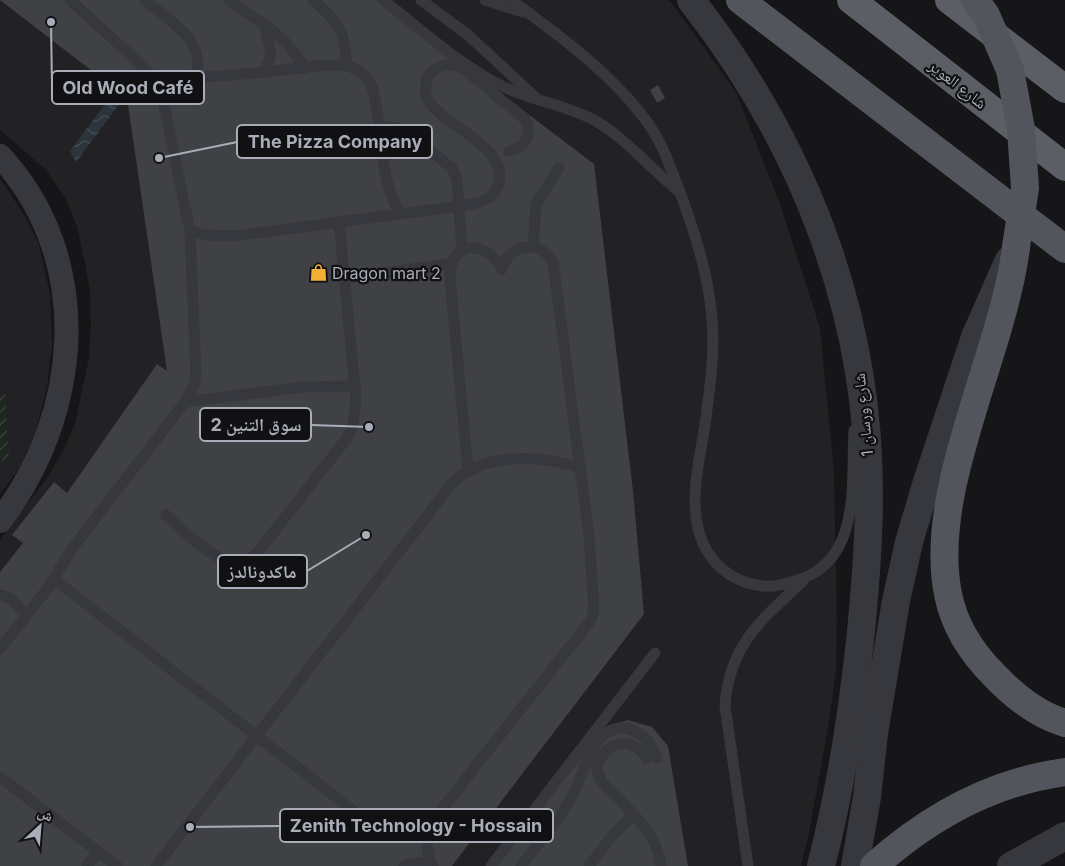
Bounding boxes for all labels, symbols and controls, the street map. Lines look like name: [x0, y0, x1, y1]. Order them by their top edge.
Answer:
street label: شارع العوير: [924, 55, 991, 114]
callout: Old Wood Café: [52, 71, 204, 104]
text: Old Wood Café: [62, 77, 194, 98]
callout: The Pizza Company: [237, 125, 432, 158]
text: The Pizza Company: [248, 131, 422, 152]
shop icon: Dragon mart 2: [308, 263, 328, 283]
place label: Dragon mart 2: [332, 263, 441, 283]
street label: شارع ورسان 1: [849, 372, 878, 458]
callout: سوق التنين 2: [200, 408, 311, 441]
text: سوق التنين 2: [210, 414, 302, 436]
callout: ماكدونالدز: [218, 555, 307, 588]
text: ماكدونالدز: [227, 561, 296, 582]
north arrow: [15, 801, 65, 851]
text: ش: [35, 803, 56, 826]
callout: Zenith Technology - Hossain: [280, 809, 553, 842]
text: Zenith Technology - Hossain: [290, 815, 542, 836]

